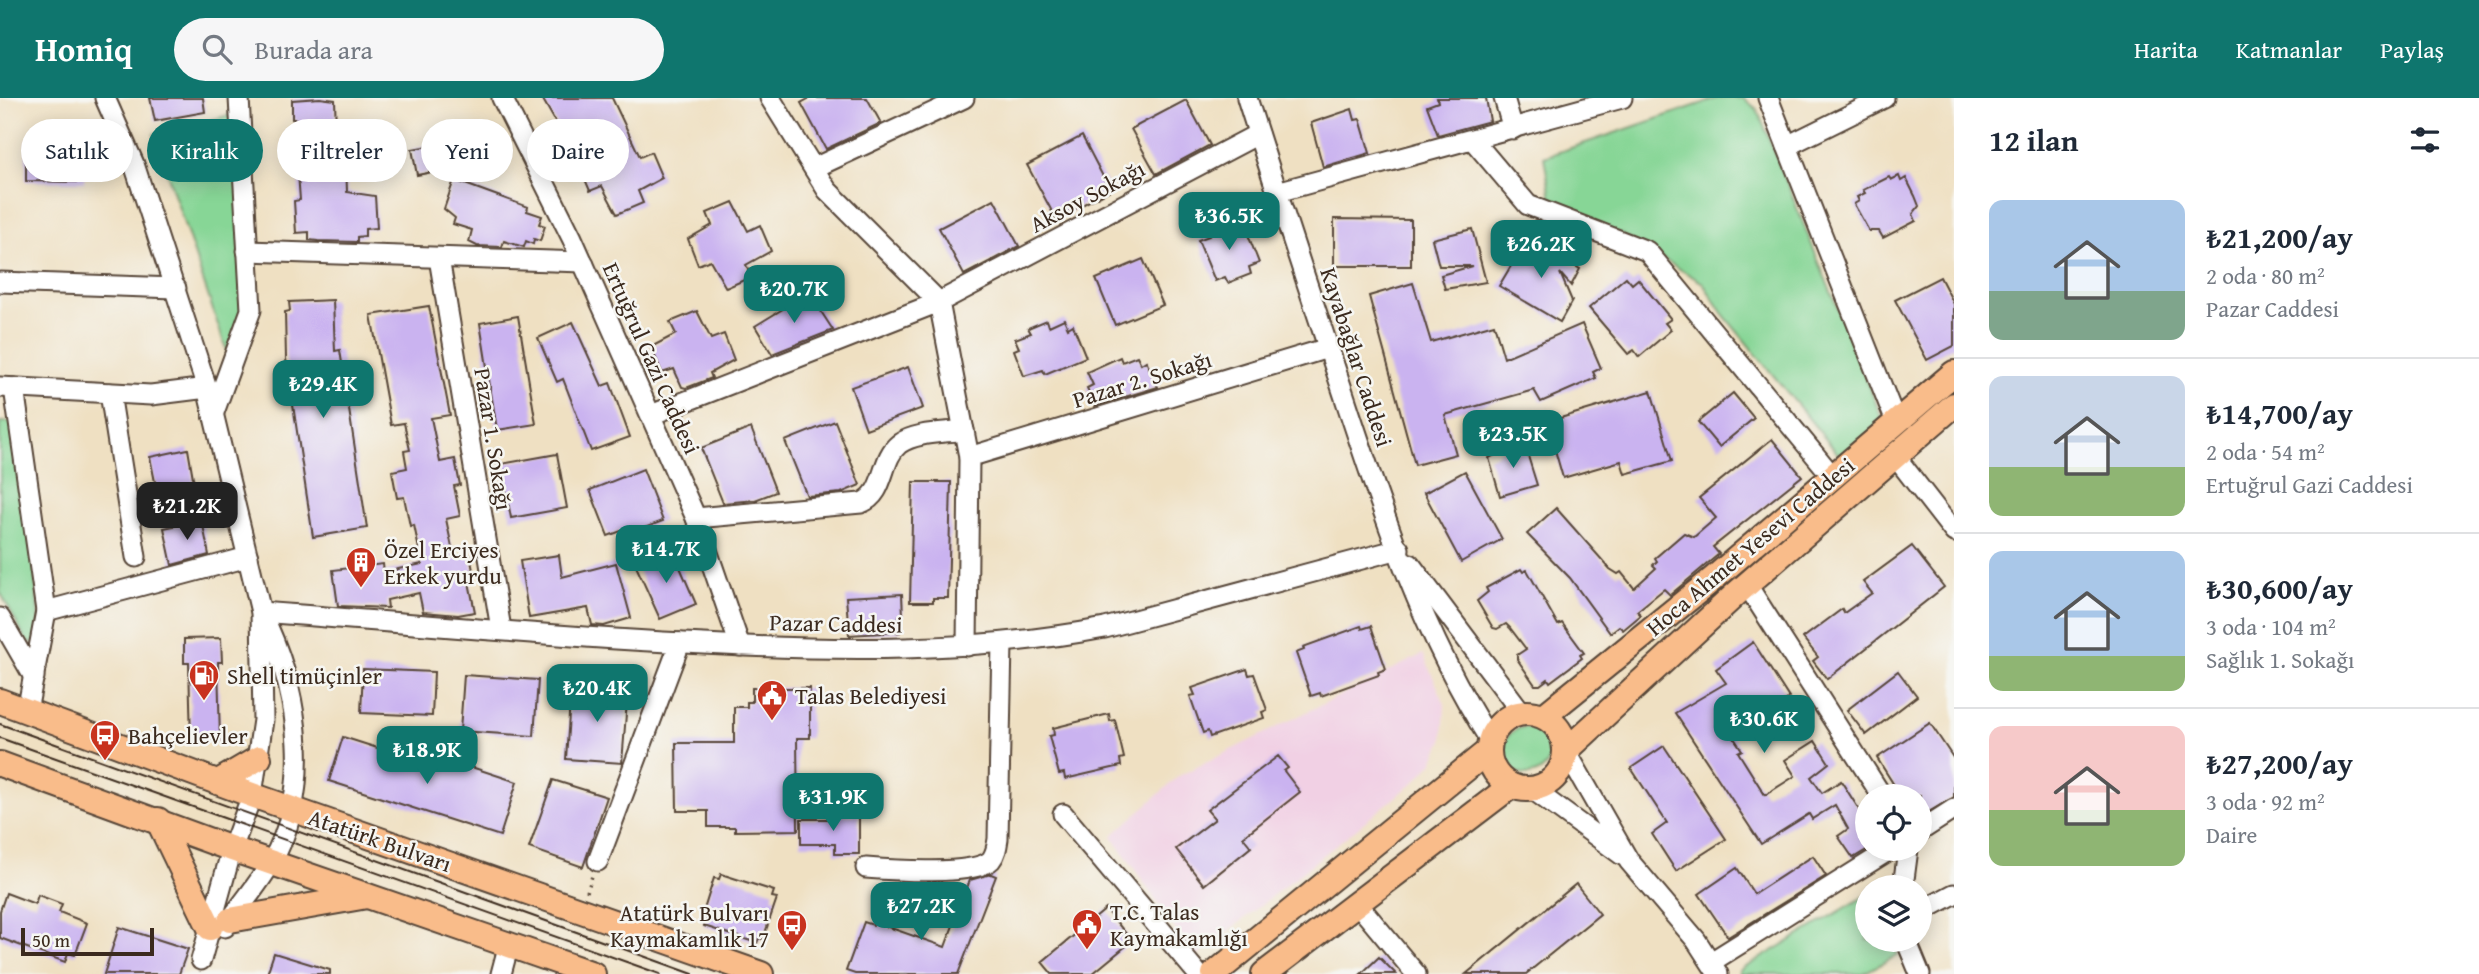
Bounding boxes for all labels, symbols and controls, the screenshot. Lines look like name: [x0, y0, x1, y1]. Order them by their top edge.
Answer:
search box: [174, 18, 664, 81]
text: Homiq: [35, 25, 132, 73]
icon: search: [198, 30, 236, 68]
text: Burada ara: [254, 30, 373, 69]
text: Harita: [2134, 32, 2198, 67]
text: Katmanlar: [2236, 32, 2342, 67]
text: Paylaş: [2380, 32, 2444, 67]
text: 12 ilan: [1989, 118, 2078, 162]
chip: Satılık: [21, 119, 133, 182]
chip: Kiralık: [147, 119, 263, 182]
chip: Filtreler: [277, 119, 407, 182]
chip: Yeni: [421, 119, 513, 182]
chip: Daire: [527, 119, 629, 182]
icon: filters: [2406, 121, 2444, 159]
street label: Aksoy Sokağı: [1023, 152, 1151, 240]
pin: ₺36.5K: [1172, 192, 1286, 252]
text: ₺36.5K: [1195, 198, 1263, 231]
text: ₺21,200/ay: [2206, 215, 2353, 259]
pin: ₺26.2K: [1484, 220, 1598, 280]
text: ₺26.2K: [1507, 226, 1575, 259]
icon: home: [2045, 228, 2129, 312]
street label: Ertuğrul Gazi Caddesi: [595, 257, 709, 459]
text: 2 oda · 80 m²: [2206, 259, 2325, 292]
street label: Kayabağlar Caddesi: [1312, 263, 1402, 451]
pin: ₺20.7K: [737, 266, 851, 325]
text: ₺20.7K: [760, 271, 828, 304]
text: Pazar Caddesi: [2206, 292, 2339, 325]
street label: Pazar 2. Sokağı: [1068, 342, 1216, 416]
pin: ₺29.4K: [266, 360, 380, 420]
street label: Pazar 1. Sokağı: [466, 365, 522, 513]
text: ₺29.4K: [289, 366, 357, 399]
text: ₺14,700/ay: [2206, 391, 2353, 435]
icon: home: [2045, 404, 2129, 488]
pin: ₺23.5K: [1456, 410, 1570, 470]
text: ₺23.5K: [1479, 416, 1547, 449]
text: 2 oda · 54 m²: [2206, 435, 2325, 468]
street label: Hoca Ahmet Yesevi Caddesi: [1639, 449, 1861, 643]
text: Ertuğrul Gazi Caddesi: [2206, 468, 2413, 501]
pin: ₺21.2K: [130, 482, 244, 542]
text: ₺21.2K: [153, 488, 221, 521]
pin: ₺14.7K: [609, 526, 723, 585]
text: ₺14.7K: [632, 531, 700, 564]
place label: Özel Erciyes Erkek yurdu: [384, 533, 502, 592]
building icon: Özel Erciyes Erkek yurdu: [344, 545, 378, 589]
text: ₺30,600/ay: [2206, 566, 2353, 610]
icon: home: [2045, 579, 2129, 663]
street label: Pazar Caddesi: [769, 605, 903, 641]
text: 3 oda · 104 m²: [2206, 610, 2336, 643]
text: Sağlık 1. Sokağı: [2206, 643, 2354, 676]
fuel station icon: Shell timüçinler: [187, 658, 221, 702]
place label: Shell timüçinler: [227, 659, 383, 692]
pin: ₺20.4K: [540, 664, 654, 724]
text: ₺20.4K: [563, 670, 631, 703]
public building icon: Talas Belediyesi: [755, 678, 789, 722]
place label: Talas Belediyesi: [795, 679, 947, 712]
pin: ₺30.6K: [1707, 696, 1821, 755]
text: ₺30.6K: [1730, 701, 1798, 734]
bus stop icon: Bahçelievler: [88, 718, 122, 762]
place label: Bahçelievler: [128, 719, 248, 752]
pin: ₺18.9K: [370, 726, 484, 786]
text: ₺18.9K: [393, 732, 461, 765]
text: ₺27,200/ay: [2206, 741, 2353, 785]
icon: home: [2045, 754, 2129, 838]
pin: ₺31.9K: [776, 774, 890, 833]
text: ₺31.9K: [799, 779, 867, 812]
map controls: [1855, 784, 1932, 952]
button: locate: [1855, 784, 1932, 861]
text: 3 oda · 92 m²: [2206, 785, 2325, 818]
street label: Atatürk Bulvarı: [304, 800, 456, 880]
text: Daire: [2206, 818, 2257, 851]
button: layers: [1855, 875, 1932, 952]
pin: ₺27.2K: [864, 882, 978, 942]
text: ₺27.2K: [887, 888, 955, 921]
place label: T.C. Talas Kaymakamlığı: [1110, 895, 1248, 954]
place label: Atatürk Bulvarı Kaymakamlık 17: [610, 896, 769, 955]
public building icon: T.C. Talas Kaymakamlığı: [1070, 907, 1104, 951]
bus stop icon: Atatürk Bulvarı Kaymakamlık 17: [775, 908, 809, 952]
scale bar: [21, 925, 154, 957]
text: 50 m: [32, 926, 70, 954]

